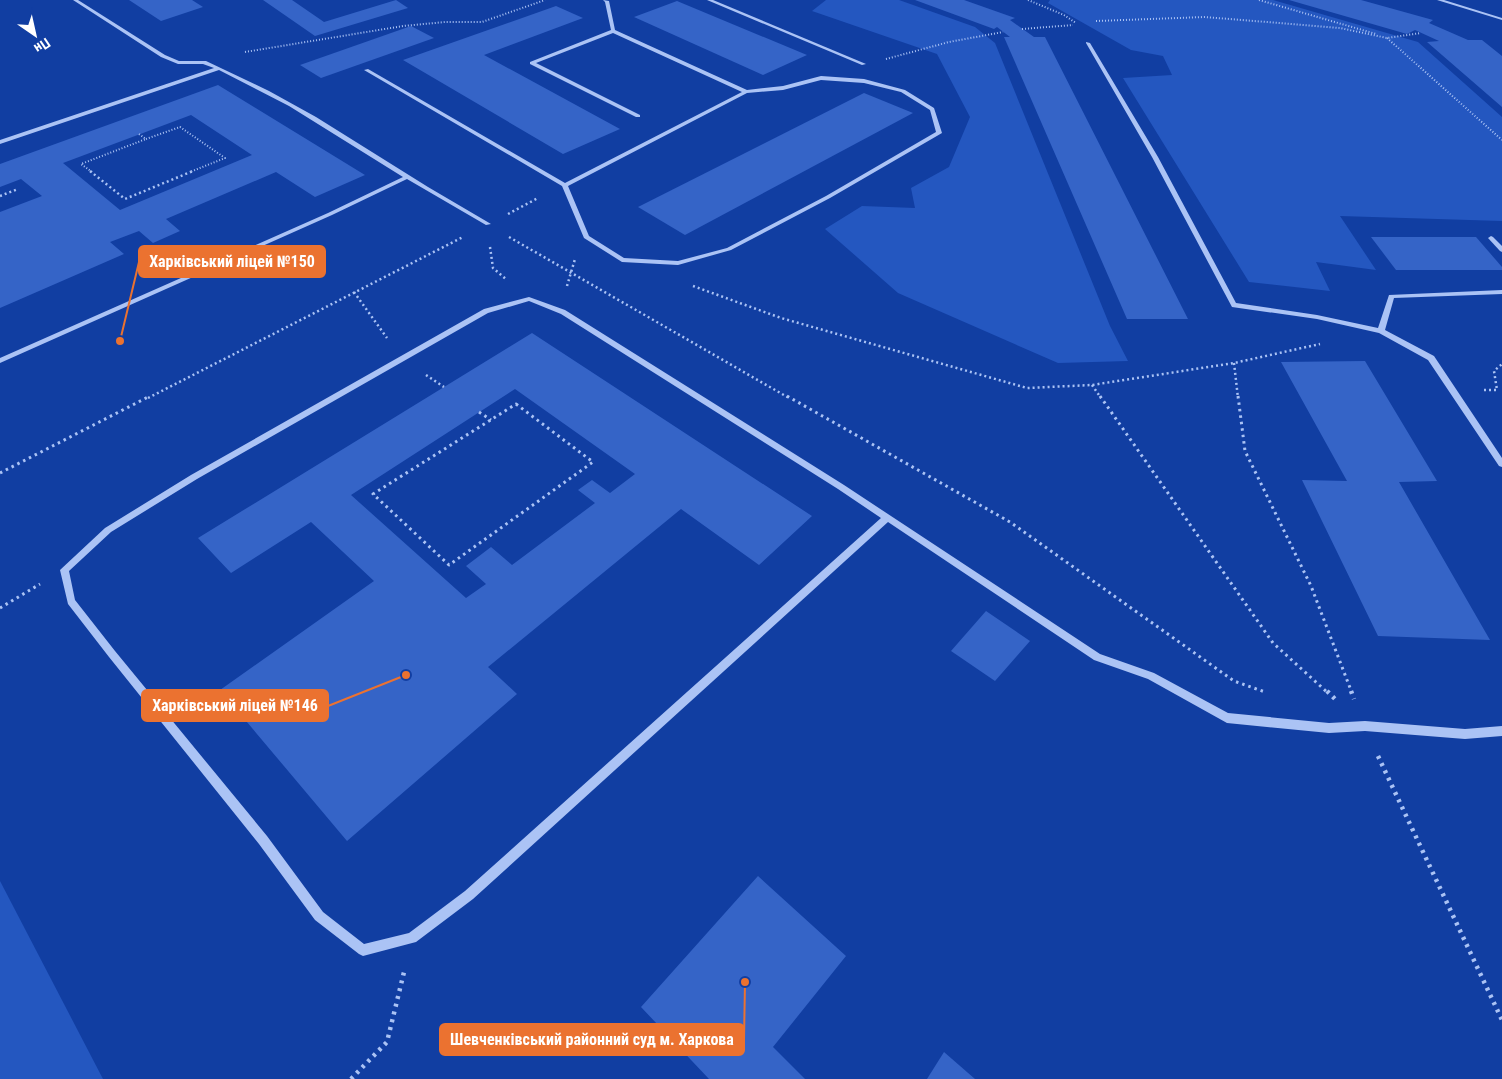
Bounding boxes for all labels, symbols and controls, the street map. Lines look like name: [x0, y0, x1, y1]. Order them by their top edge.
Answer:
north arrow: [10, 10, 60, 60]
text: Пн: [31, 35, 53, 57]
callout: Харківський ліцей №150: [139, 246, 325, 277]
text: Харківський ліцей №150: [149, 252, 315, 271]
callout: Харківський ліцей №146: [142, 690, 328, 721]
text: Харківський ліцей №146: [152, 696, 318, 715]
callout: Шевченківський районний суд м. Харкова: [440, 1024, 744, 1055]
text: Шевченківський районний суд м. Харкова: [450, 1030, 734, 1049]

